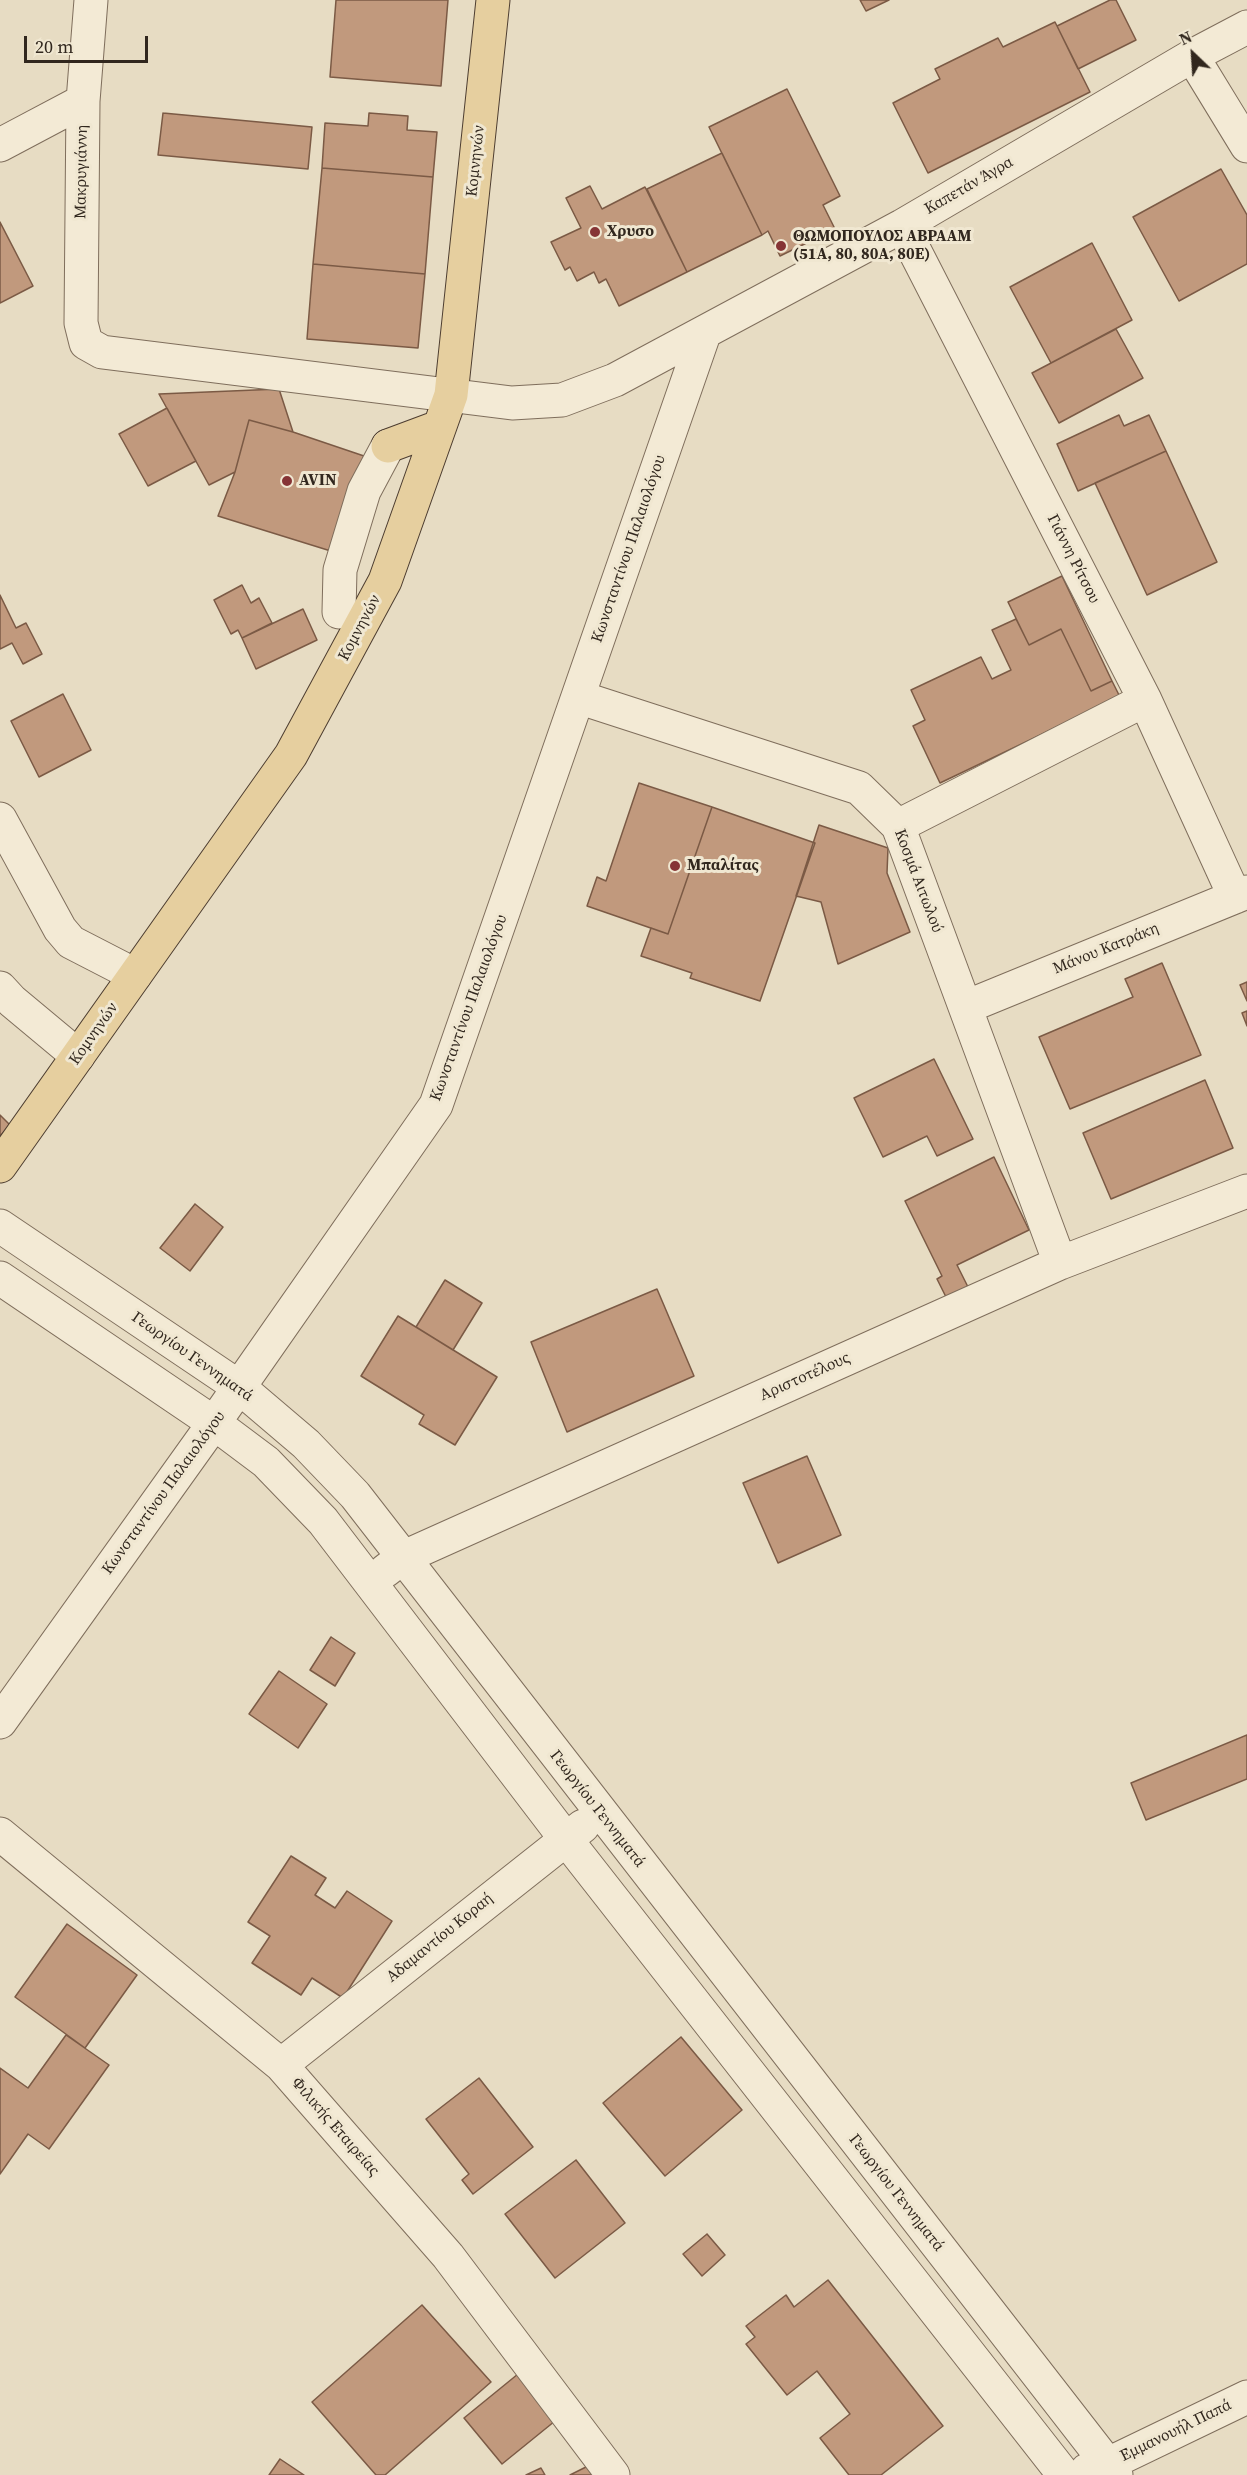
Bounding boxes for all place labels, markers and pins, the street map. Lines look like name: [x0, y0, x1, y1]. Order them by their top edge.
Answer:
place label: Χρυσο: [607, 222, 654, 242]
marker: Χρυσο: [588, 225, 602, 239]
place label: ΘΩΜΟΠΟΥΛΟΣ ΑΒΡΑΑΜ (51Α, 80, 80Α, 80Ε): [793, 227, 972, 265]
marker: ΘΩΜΟΠΟΥΛΟΣ ΑΒΡΑΑΜ (51Α, 80, 80Α, 80Ε): [774, 239, 788, 253]
place label: AVIN: [299, 471, 337, 491]
marker: AVIN: [280, 474, 294, 488]
place label: Μπαλίτας: [687, 856, 759, 876]
marker: Μπαλίτας: [668, 859, 682, 873]

